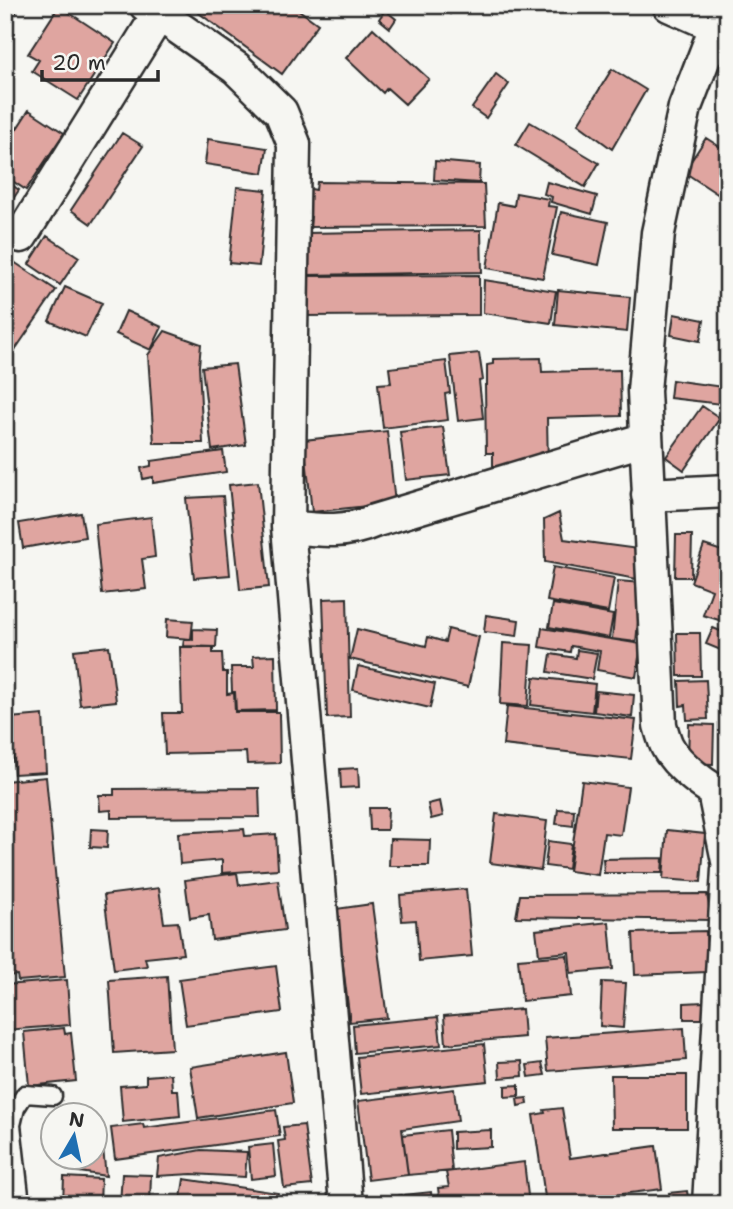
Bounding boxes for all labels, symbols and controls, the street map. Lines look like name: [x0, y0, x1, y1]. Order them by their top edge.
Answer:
scale bar: [42, 38, 158, 82]
text: 20 m: [52, 49, 106, 77]
north arrow: [38, 1100, 108, 1170]
text: N: [67, 1106, 86, 1133]

